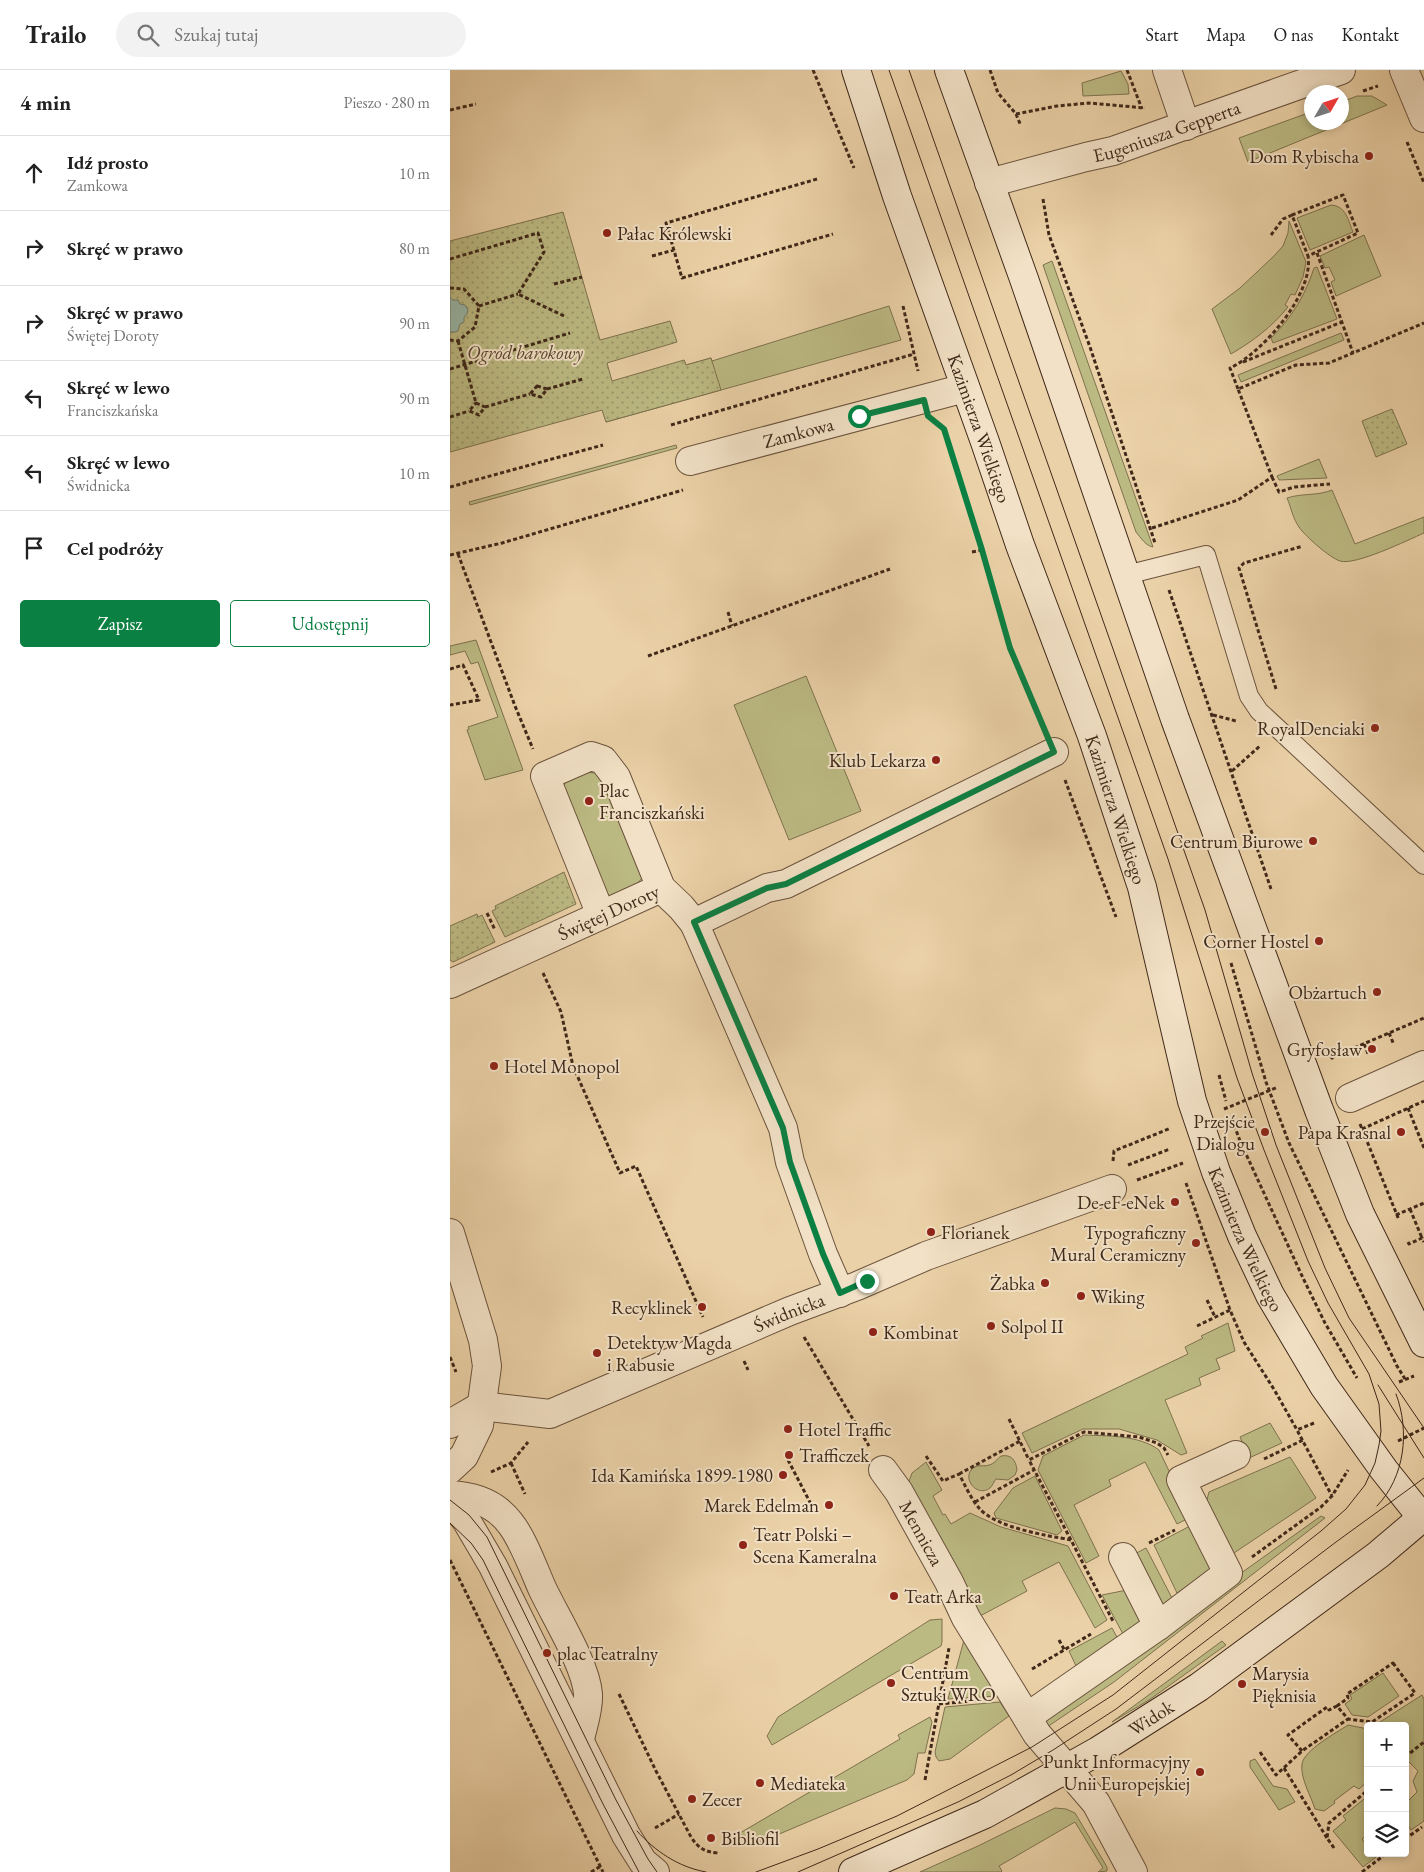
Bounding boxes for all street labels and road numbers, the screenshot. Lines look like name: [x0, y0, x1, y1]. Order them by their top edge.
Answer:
street label: Eugeniusza Gepperta: [1091, 94, 1244, 168]
street label: Kazimierza Wielkiego: [942, 350, 1017, 506]
street label: Zamkowa: [760, 411, 837, 454]
street label: Kazimierza Wielkiego: [1080, 731, 1153, 887]
street label: Świętej Doroty: [554, 878, 664, 946]
street label: Kazimierza Wielkiego: [1203, 1163, 1290, 1316]
street label: Świdnicka: [749, 1287, 829, 1338]
street label: Mennicza: [894, 1496, 950, 1570]
street label: Widok: [1123, 1693, 1179, 1741]

